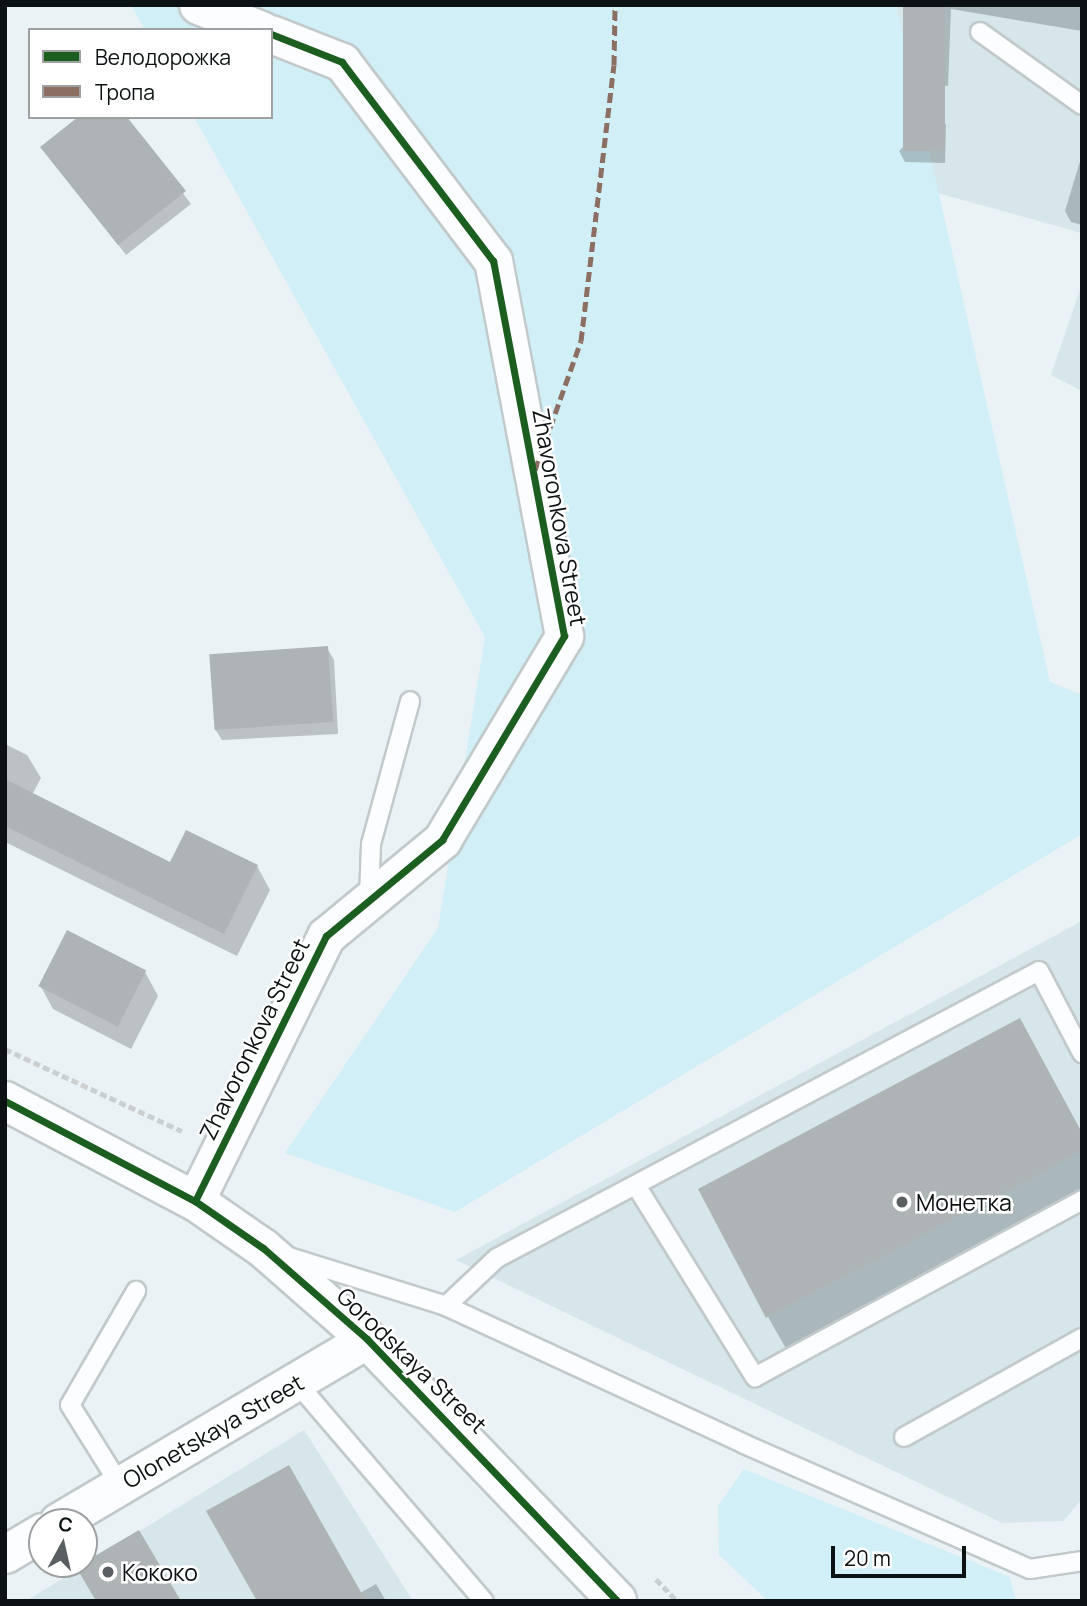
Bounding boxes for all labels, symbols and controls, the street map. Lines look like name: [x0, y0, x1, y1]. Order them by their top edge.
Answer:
legend: [28, 28, 273, 119]
text: Велодорожка: [95, 43, 231, 71]
text: Тропа: [95, 78, 155, 106]
street label: Zhavoronkova Street: [527, 406, 593, 628]
street label: Zhavoronkova Street: [193, 934, 315, 1144]
place label: Монетка: [916, 1188, 1012, 1216]
marker: Монетка: [894, 1194, 910, 1210]
street label: Gorodskaya Street: [331, 1282, 493, 1438]
street label: Olonetskaya Street: [118, 1368, 308, 1494]
north arrow: [28, 1508, 98, 1578]
text: С: [57, 1510, 74, 1538]
scale bar: [835, 1532, 970, 1576]
text: 20 m: [844, 1544, 891, 1572]
place label: Кококо: [122, 1558, 198, 1586]
marker: Кококо: [100, 1564, 116, 1580]

